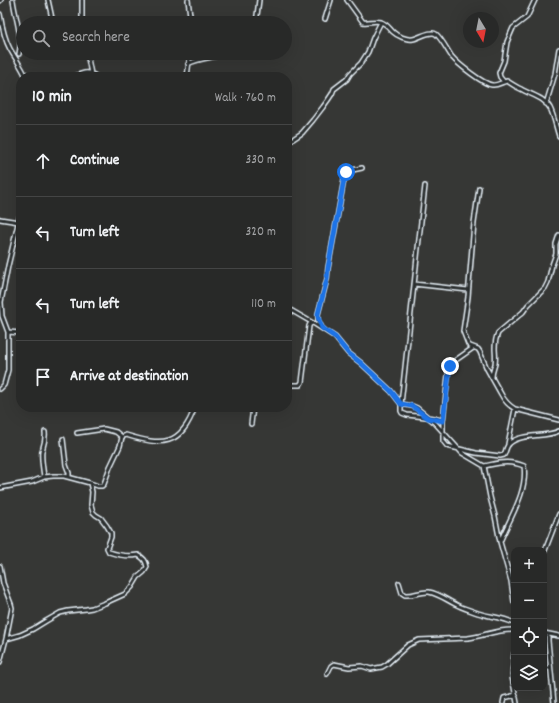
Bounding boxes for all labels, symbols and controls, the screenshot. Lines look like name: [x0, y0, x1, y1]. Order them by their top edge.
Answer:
north arrow: [463, 12, 499, 48]
search box: [16, 16, 292, 60]
icon: search: [30, 27, 52, 49]
text: Search here: [62, 27, 130, 49]
text: 10 min: [32, 86, 72, 110]
text: Walk · 760 m: [215, 89, 276, 108]
icon: ahead: [32, 150, 54, 172]
text: Continue: [70, 150, 119, 172]
text: 330 m: [245, 151, 276, 170]
route start: [337, 163, 355, 181]
icon: left: [32, 222, 54, 244]
text: Turn left: [70, 222, 119, 244]
text: 320 m: [246, 223, 276, 242]
icon: left: [32, 294, 54, 316]
text: Turn left: [70, 294, 119, 316]
text: 110 m: [251, 295, 276, 314]
route end: [441, 357, 459, 375]
icon: arrive: [32, 366, 54, 388]
text: Arrive at destination: [70, 366, 188, 388]
map controls: [511, 547, 547, 691]
button: +: [511, 547, 547, 583]
button: −: [511, 583, 547, 619]
button: locate: [511, 619, 547, 655]
button: layers: [511, 655, 547, 691]

